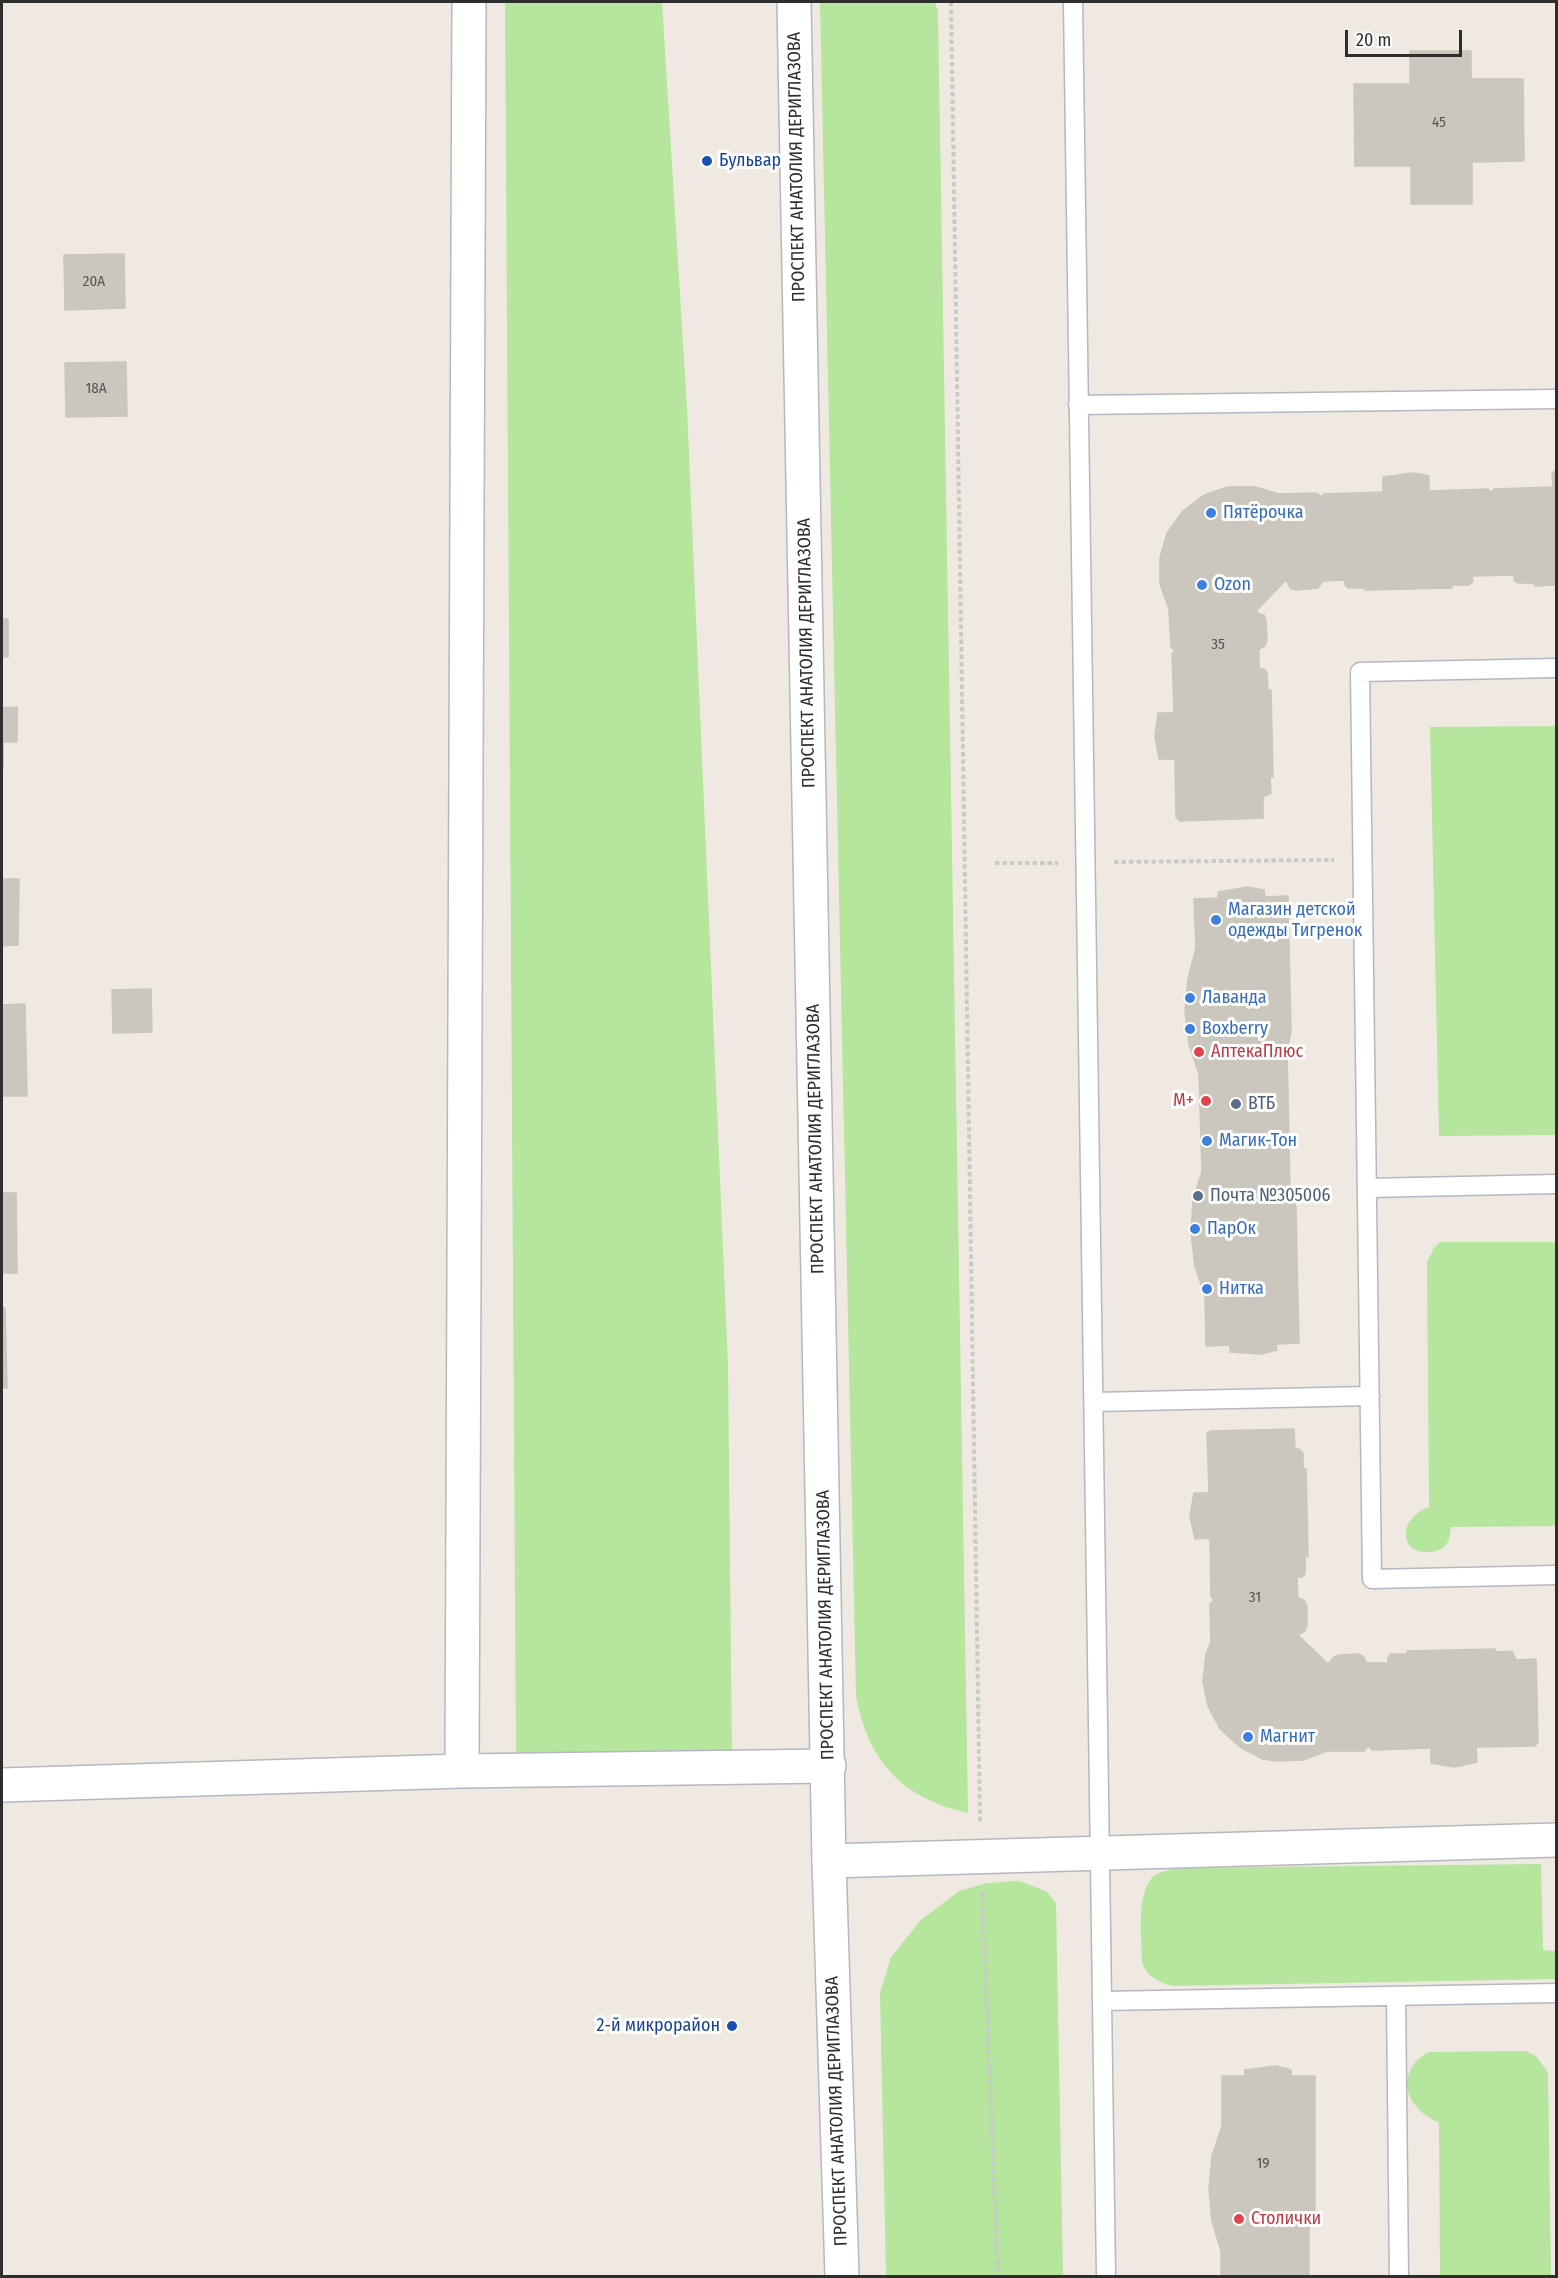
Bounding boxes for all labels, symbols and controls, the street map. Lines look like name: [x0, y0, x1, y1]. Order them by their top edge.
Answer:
scale bar: [1348, 18, 1465, 56]
text: 20 m: [1356, 29, 1391, 51]
street label: ПРОСПЕКТ АНАТОЛИЯ ДЕРИГЛАЗОВА: [784, 32, 810, 302]
house number: 45: [1432, 114, 1446, 132]
place label: Бульвар: [719, 150, 781, 172]
marker: Бульвар: [700, 154, 714, 168]
house number: 20А: [83, 273, 105, 291]
house number: 18А: [85, 380, 107, 398]
place label: Пятёрочка: [1223, 502, 1303, 524]
marker: Пятёрочка: [1204, 506, 1218, 520]
street label: ПРОСПЕКТ АНАТОЛИЯ ДЕРИГЛАЗОВА: [794, 518, 820, 788]
place label: Ozon: [1214, 574, 1251, 596]
marker: Ozon: [1195, 578, 1209, 592]
house number: 35: [1211, 636, 1225, 654]
place label: Магазин детской одежды Тигренок: [1228, 899, 1362, 942]
marker: Магазин детской одежды Тигренок: [1209, 913, 1223, 927]
place label: Лаванда: [1202, 987, 1267, 1009]
marker: Лаванда: [1183, 991, 1197, 1005]
street label: ПРОСПЕКТ АНАТОЛИЯ ДЕРИГЛАЗОВА: [803, 1004, 829, 1274]
place label: Boxberry: [1202, 1018, 1268, 1040]
marker: Boxberry: [1183, 1022, 1197, 1036]
place label: АптекаПлюс: [1211, 1041, 1303, 1063]
marker: АптекаПлюс: [1192, 1045, 1206, 1059]
place label: М+: [1173, 1090, 1194, 1112]
place label: ВТБ: [1248, 1093, 1275, 1115]
marker: М+: [1199, 1094, 1213, 1108]
marker: ВТБ: [1229, 1097, 1243, 1111]
place label: Магик-Тон: [1219, 1130, 1297, 1152]
marker: Магик-Тон: [1200, 1134, 1214, 1148]
place label: Почта №305006: [1210, 1185, 1330, 1207]
marker: Почта №305006: [1191, 1189, 1205, 1203]
place label: ПарОк: [1207, 1218, 1256, 1240]
marker: ПарОк: [1188, 1222, 1202, 1236]
place label: Нитка: [1219, 1278, 1264, 1300]
marker: Нитка: [1200, 1282, 1214, 1296]
street label: ПРОСПЕКТ АНАТОЛИЯ ДЕРИГЛАЗОВА: [813, 1490, 839, 1760]
house number: 31: [1249, 1589, 1261, 1607]
place label: Магнит: [1260, 1726, 1315, 1748]
marker: Магнит: [1241, 1730, 1255, 1744]
street label: ПРОСПЕКТ АНАТОЛИЯ ДЕРИГЛАЗОВА: [821, 1976, 853, 2246]
place label: 2-й микрорайон: [596, 2015, 720, 2037]
marker: 2-й микрорайон: [725, 2019, 739, 2033]
house number: 19: [1256, 2155, 1270, 2173]
place label: Столички: [1251, 2208, 1321, 2230]
marker: Столички: [1232, 2212, 1246, 2226]

